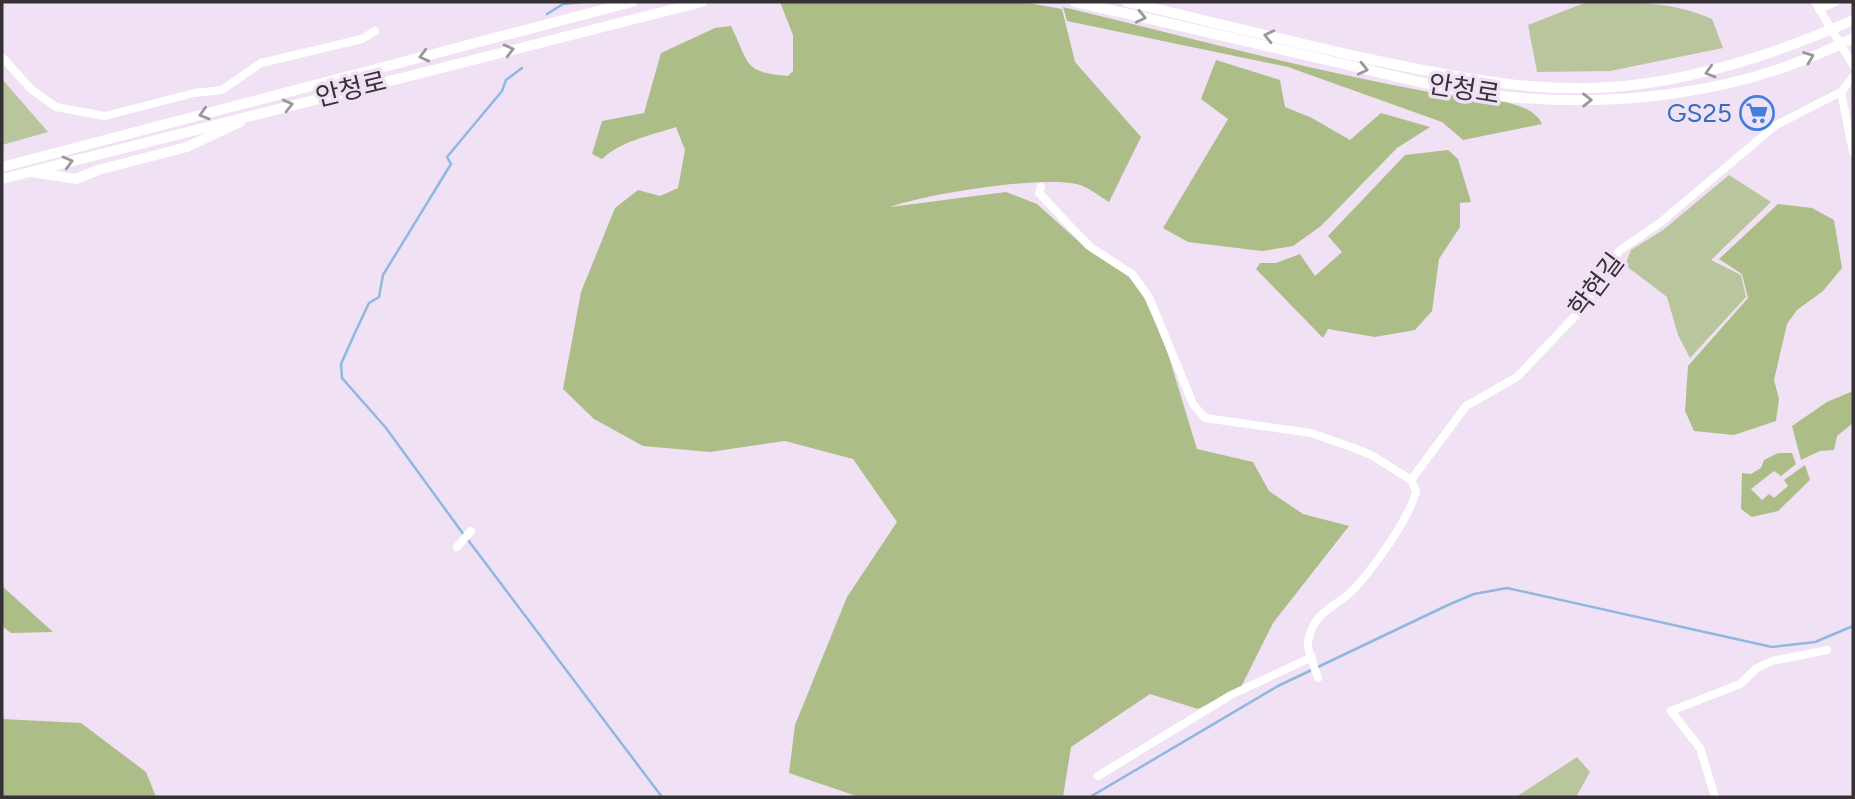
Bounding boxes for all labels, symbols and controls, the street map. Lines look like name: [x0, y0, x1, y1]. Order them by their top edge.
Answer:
one-way arrow: [1135, 9, 1147, 23]
one-way arrow: [1263, 30, 1275, 44]
one-way arrow: [503, 44, 515, 58]
one-way arrow: [418, 48, 430, 62]
one-way arrow: [1803, 51, 1815, 65]
one-way arrow: [1357, 60, 1369, 75]
one-way arrow: [1704, 63, 1716, 78]
street label: 안청로: [312, 65, 390, 113]
street label: 안청로: [1426, 68, 1502, 110]
one-way arrow: [1582, 92, 1593, 107]
supermarket icon: GS25: [1738, 94, 1776, 132]
place label: GS25: [1667, 97, 1732, 129]
one-way arrow: [282, 99, 294, 113]
one-way arrow: [198, 105, 210, 120]
one-way arrow: [62, 155, 74, 170]
street label: 학현길: [1562, 247, 1630, 323]

